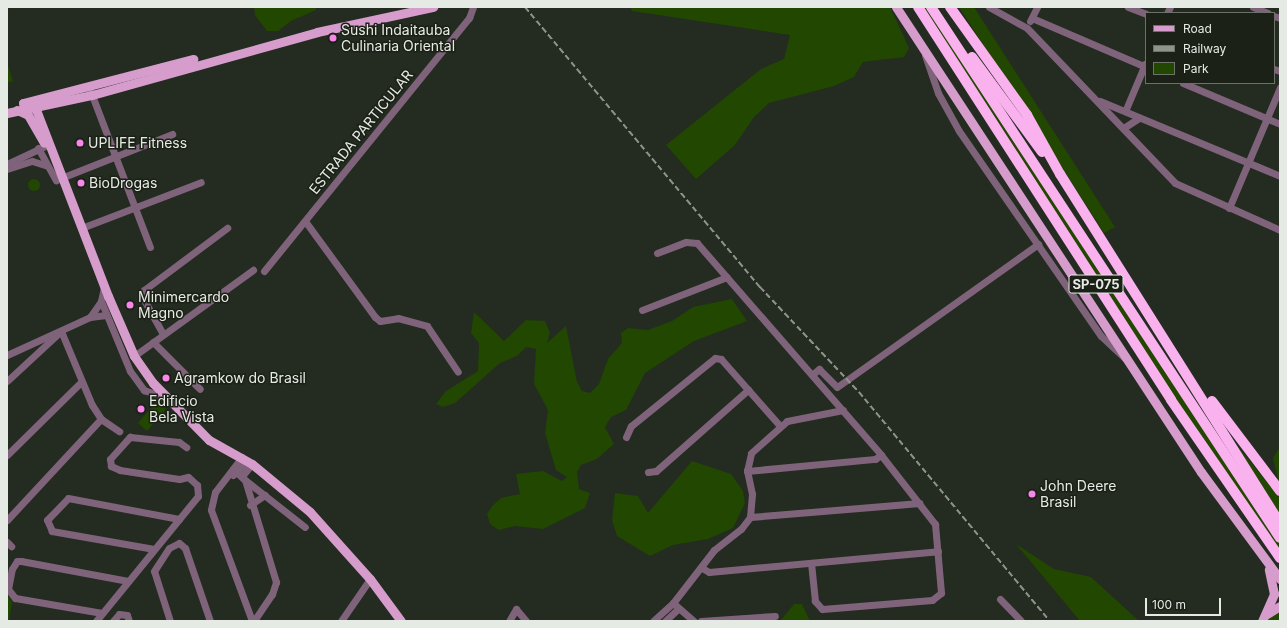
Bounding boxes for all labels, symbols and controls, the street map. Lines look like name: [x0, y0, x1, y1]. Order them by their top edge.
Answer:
legend: [1145, 12, 1275, 84]
text: Road: [1183, 21, 1212, 36]
place label: Sushi Indaitauba Culinaria Oriental: [341, 22, 455, 54]
marker: Sushi Indaitauba Culinaria Oriental: [328, 33, 338, 43]
text: Railway: [1183, 41, 1226, 56]
text: Park: [1183, 61, 1209, 76]
street label: ESTRADA PARTICULAR: [306, 67, 416, 197]
place label: UPLIFE Fitness: [88, 135, 187, 151]
marker: UPLIFE Fitness: [75, 138, 85, 148]
place label: BioDrogas: [89, 175, 157, 191]
marker: BioDrogas: [76, 178, 86, 188]
road number: SP-075: [1068, 273, 1124, 295]
place label: Minimercardo Magno: [138, 289, 229, 322]
marker: Minimercardo Magno: [125, 300, 135, 310]
place label: Agramkow do Brasil: [174, 370, 306, 386]
marker: Agramkow do Brasil: [161, 373, 171, 383]
place label: Edificio Bela Vista: [149, 393, 214, 426]
marker: Edificio Bela Vista: [136, 404, 146, 414]
place label: John Deere Brasil: [1040, 478, 1117, 510]
marker: John Deere Brasil: [1027, 489, 1037, 499]
scale bar: [1147, 590, 1223, 616]
text: 100 m: [1152, 597, 1186, 612]

